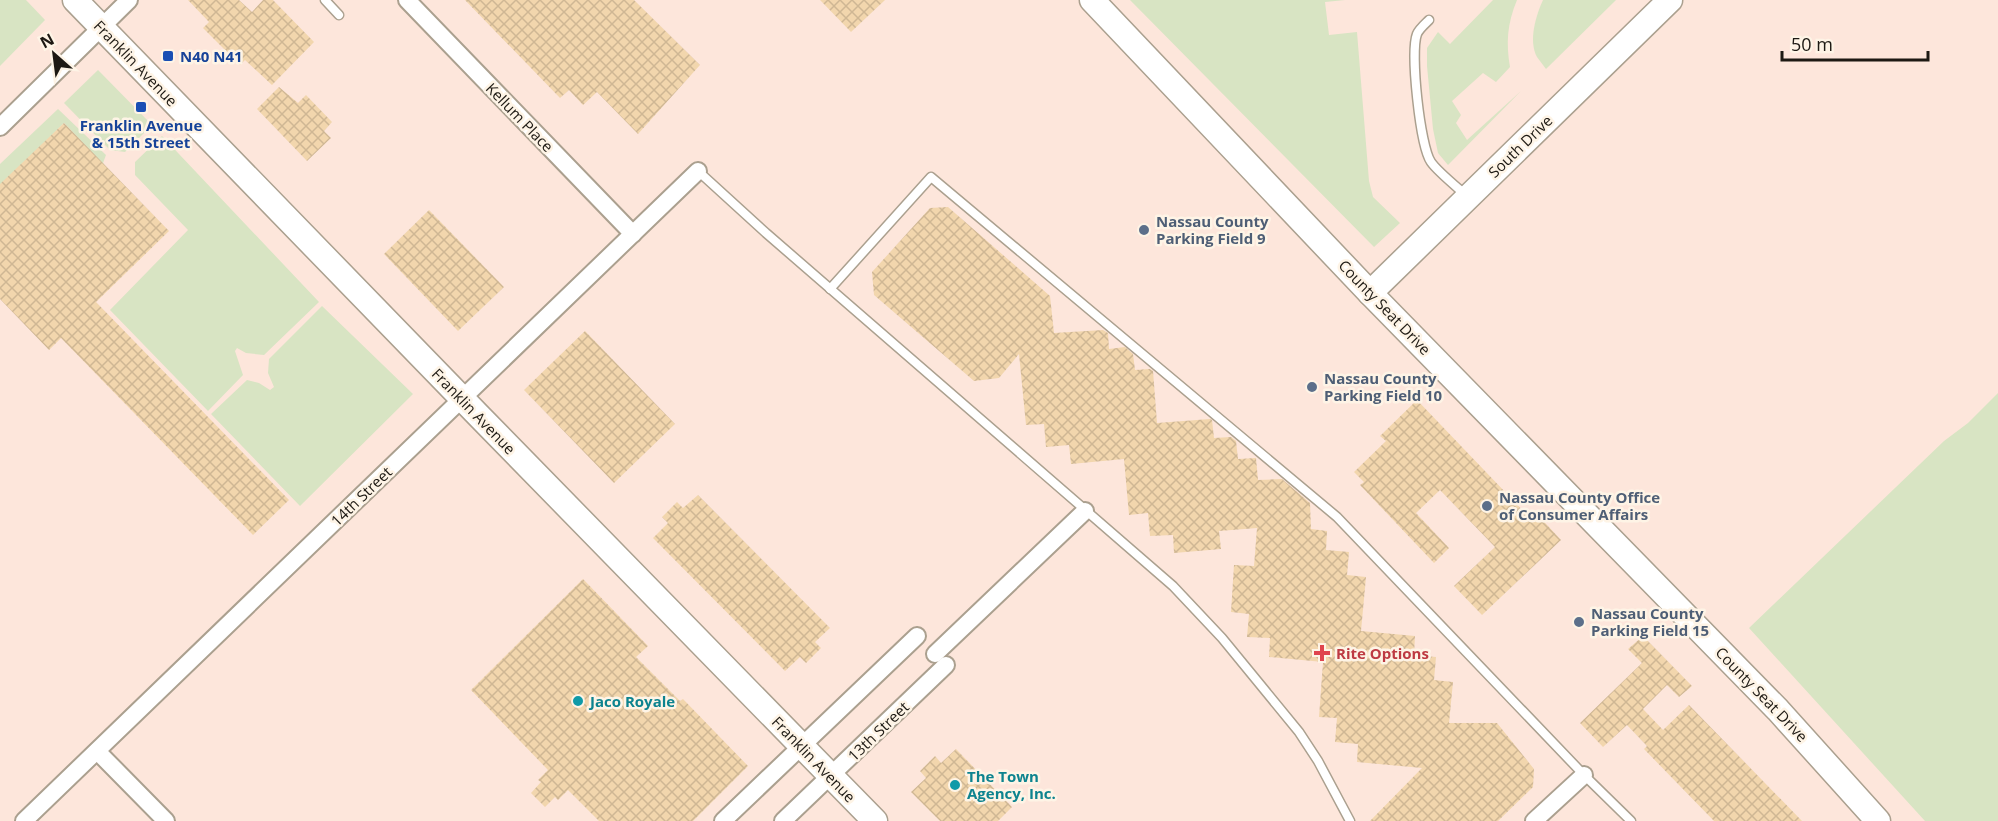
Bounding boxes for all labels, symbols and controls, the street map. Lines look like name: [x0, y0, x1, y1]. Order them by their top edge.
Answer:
street label: Franklin Avenue: [90, 16, 182, 110]
north arrow: [24, 24, 84, 84]
scale bar: [1782, 24, 1928, 62]
text: N: [36, 28, 58, 54]
text: 50 m: [1791, 32, 1833, 56]
place label: N40 N41: [180, 46, 243, 66]
marker: N40 N41: [161, 49, 175, 63]
street label: Kellum Place: [482, 78, 558, 156]
marker: Franklin Avenue & 15th Street: [134, 100, 148, 114]
street label: South Drive: [1484, 110, 1556, 182]
place label: Franklin Avenue & 15th Street: [80, 115, 202, 152]
place label: Nassau County Parking Field 9: [1156, 211, 1269, 248]
marker: Nassau County Parking Field 9: [1137, 223, 1151, 237]
street label: County Seat Drive: [1335, 255, 1435, 359]
street label: Franklin Avenue: [428, 364, 520, 458]
place label: Nassau County Parking Field 10: [1324, 368, 1443, 405]
marker: Nassau County Parking Field 10: [1305, 380, 1319, 394]
street label: 14th Street: [326, 462, 396, 530]
place label: Nassau County Office of Consumer Affairs: [1499, 487, 1660, 524]
marker: Nassau County Office of Consumer Affairs: [1480, 499, 1494, 513]
place label: Nassau County Parking Field 15: [1591, 603, 1709, 640]
marker: Nassau County Parking Field 15: [1572, 615, 1586, 629]
street label: County Seat Drive: [1712, 642, 1812, 746]
place label: Rite Options: [1336, 643, 1429, 663]
marker: Rite Options: [1313, 644, 1331, 662]
place label: Jaco Royale: [588, 691, 675, 711]
marker: Jaco Royale: [571, 694, 585, 708]
street label: 13th Street: [843, 697, 913, 765]
street label: Franklin Avenue: [768, 712, 860, 806]
place label: The Town Agency, Inc.: [967, 766, 1056, 803]
marker: The Town Agency, Inc.: [948, 778, 962, 792]

